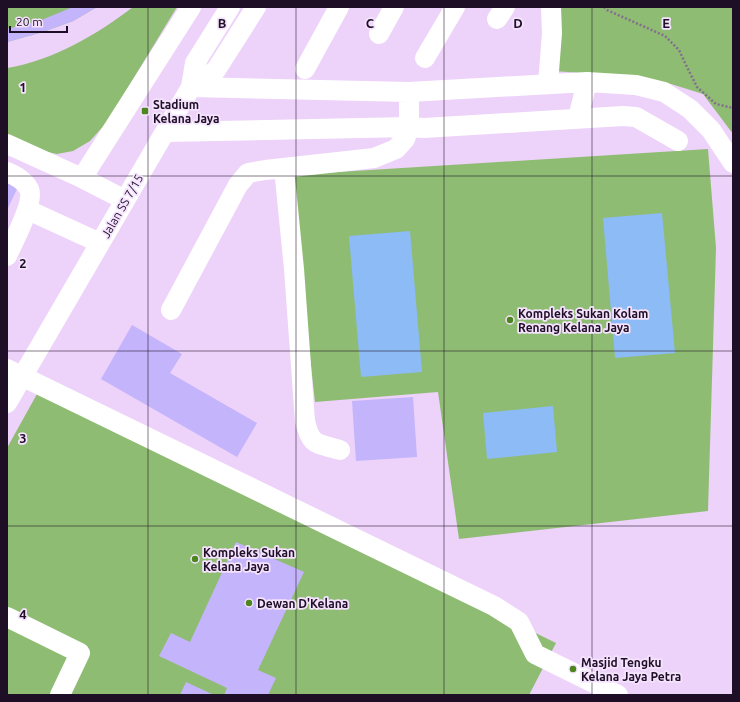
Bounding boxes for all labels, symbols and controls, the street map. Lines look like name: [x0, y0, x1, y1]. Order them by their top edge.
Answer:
scale bar: [10, 8, 67, 34]
text: 20 m: [16, 15, 43, 28]
text: B: [218, 16, 227, 30]
text: C: [366, 16, 375, 30]
text: D: [513, 16, 523, 30]
text: E: [662, 16, 670, 30]
text: 1: [19, 80, 27, 94]
place label: Stadium Kelana Jaya: [153, 98, 220, 125]
marker: Stadium Kelana Jaya: [140, 106, 150, 116]
street label: Jalan SS 7/15: [99, 172, 145, 240]
text: 2: [19, 256, 27, 270]
place label: Kompleks Sukan Kolam Renang Kelana Jaya: [518, 307, 648, 334]
marker: Kompleks Sukan Kolam Renang Kelana Jaya: [505, 315, 515, 325]
text: 3: [19, 431, 27, 445]
place label: Kompleks Sukan Kelana Jaya: [203, 546, 295, 573]
marker: Kompleks Sukan Kelana Jaya: [190, 554, 200, 564]
place label: Dewan D'Kelana: [257, 597, 348, 610]
marker: Dewan D'Kelana: [244, 598, 254, 608]
text: 4: [19, 607, 27, 621]
place label: Masjid Tengku Kelana Jaya Petra: [581, 656, 681, 683]
marker: Masjid Tengku Kelana Jaya Petra: [568, 664, 578, 674]

